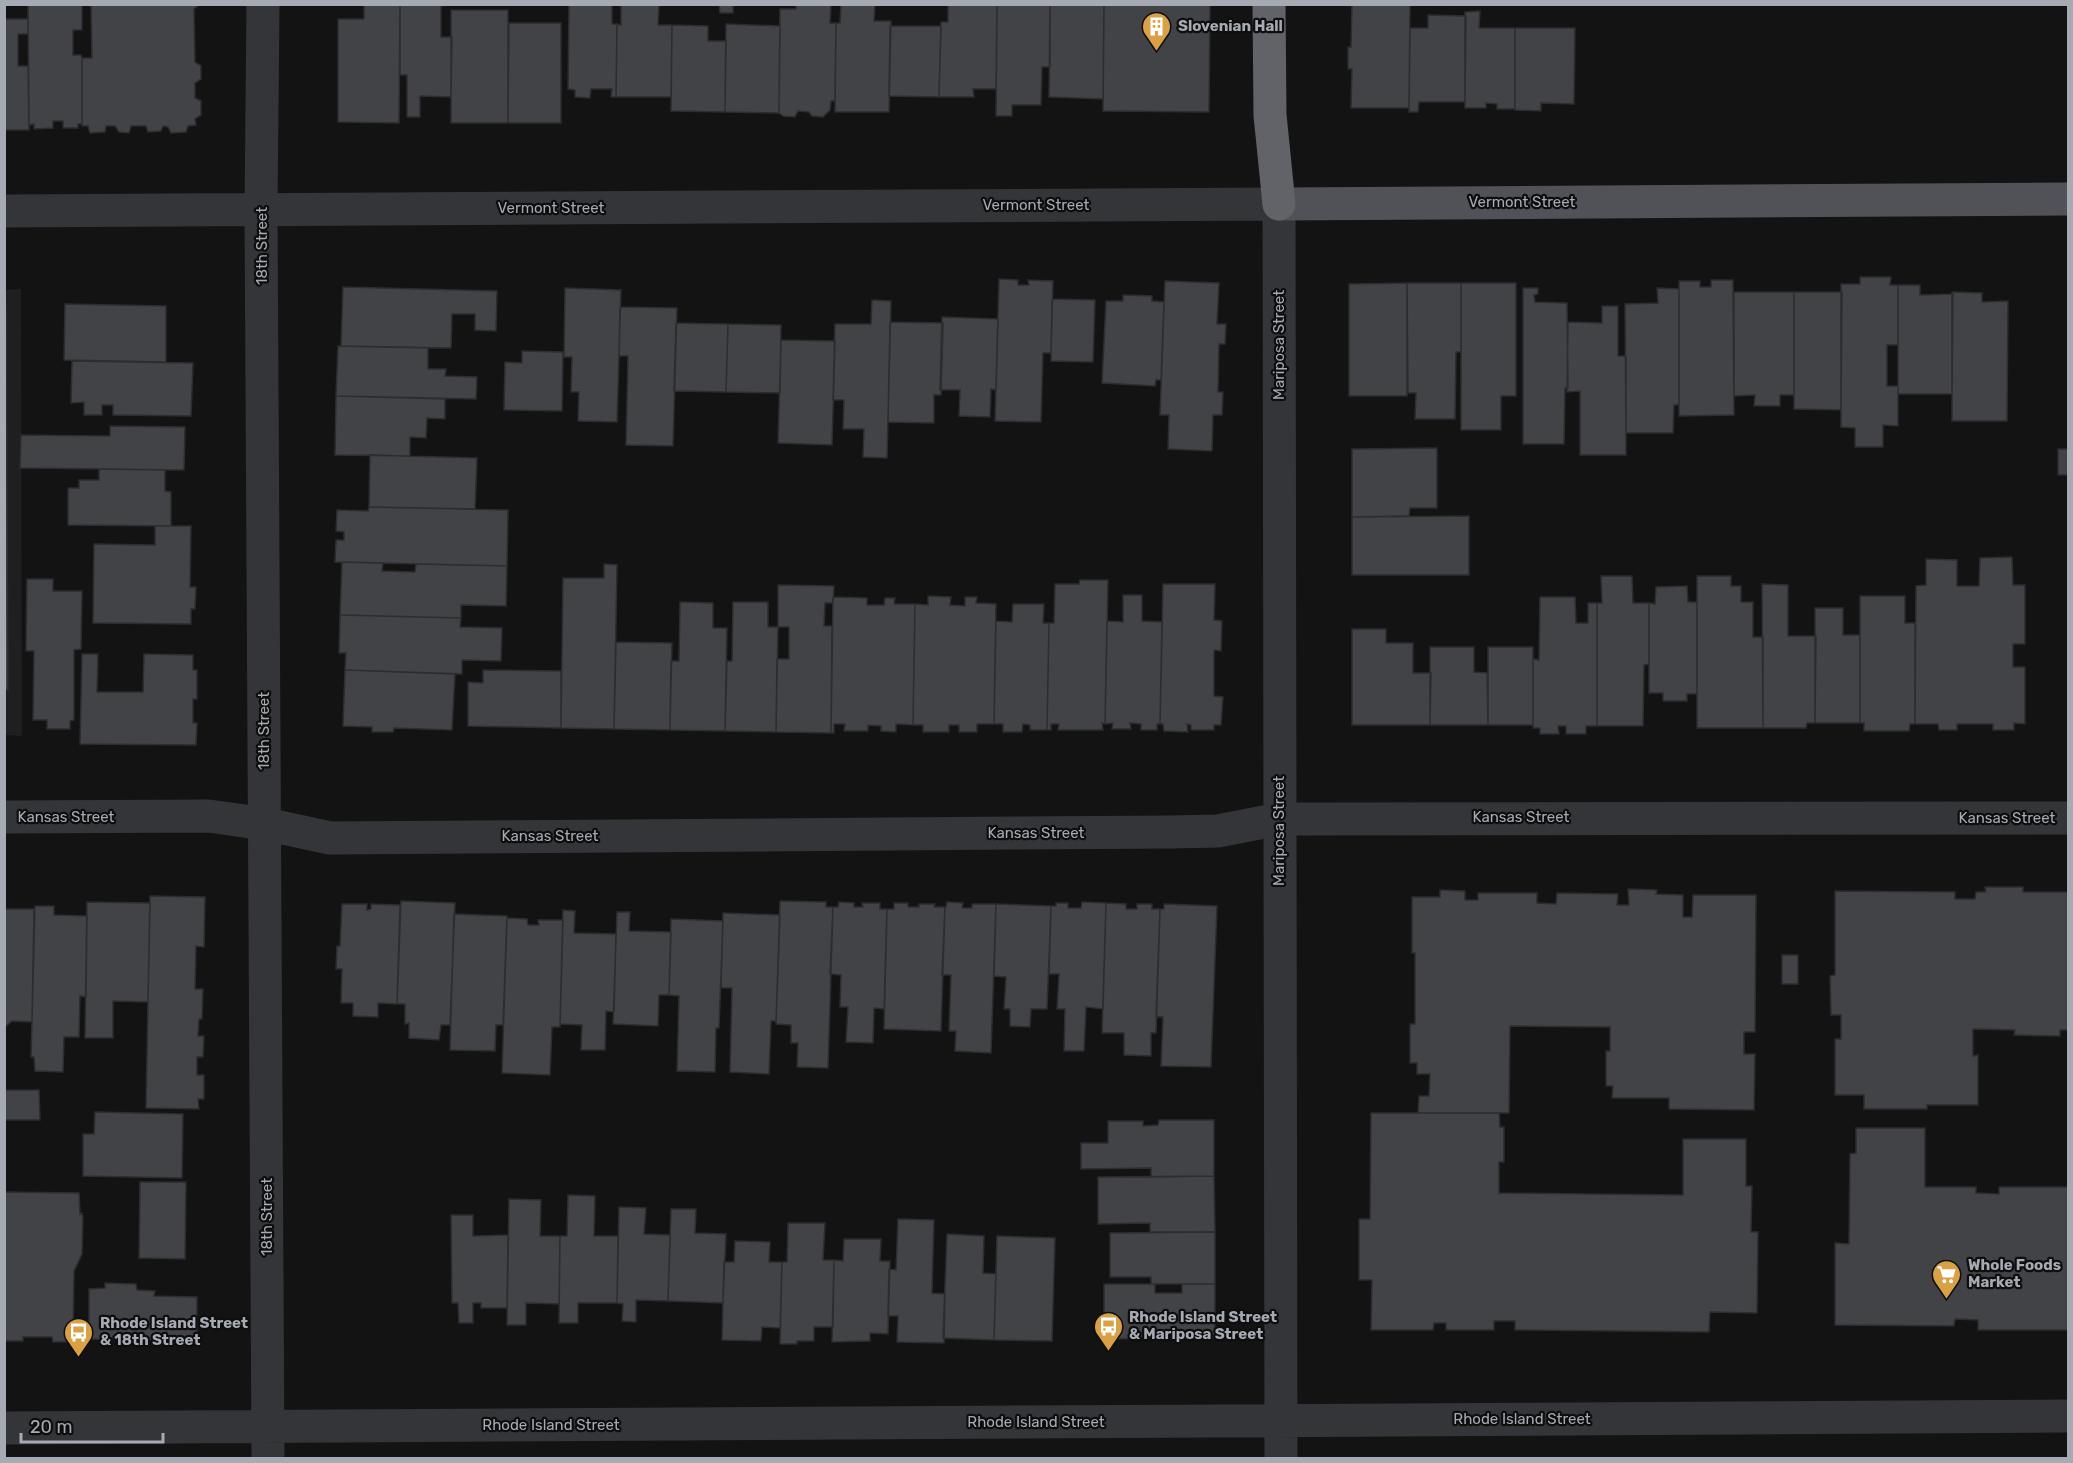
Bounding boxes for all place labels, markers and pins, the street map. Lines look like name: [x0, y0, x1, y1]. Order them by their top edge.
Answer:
building icon: Slovenian Hall: [1141, 10, 1173, 52]
place label: Slovenian Hall: [1178, 17, 1283, 35]
place label: Whole Foods Market: [1968, 1256, 2061, 1291]
supermarket icon: Whole Foods Market: [1931, 1258, 1963, 1300]
place label: Rhode Island Street & Mariposa Street: [1129, 1308, 1277, 1343]
bus stop icon: Rhode Island Street & Mariposa Street: [1092, 1310, 1124, 1352]
place label: Rhode Island Street & 18th Street: [100, 1314, 248, 1349]
bus stop icon: Rhode Island Street & 18th Street: [63, 1316, 95, 1358]

